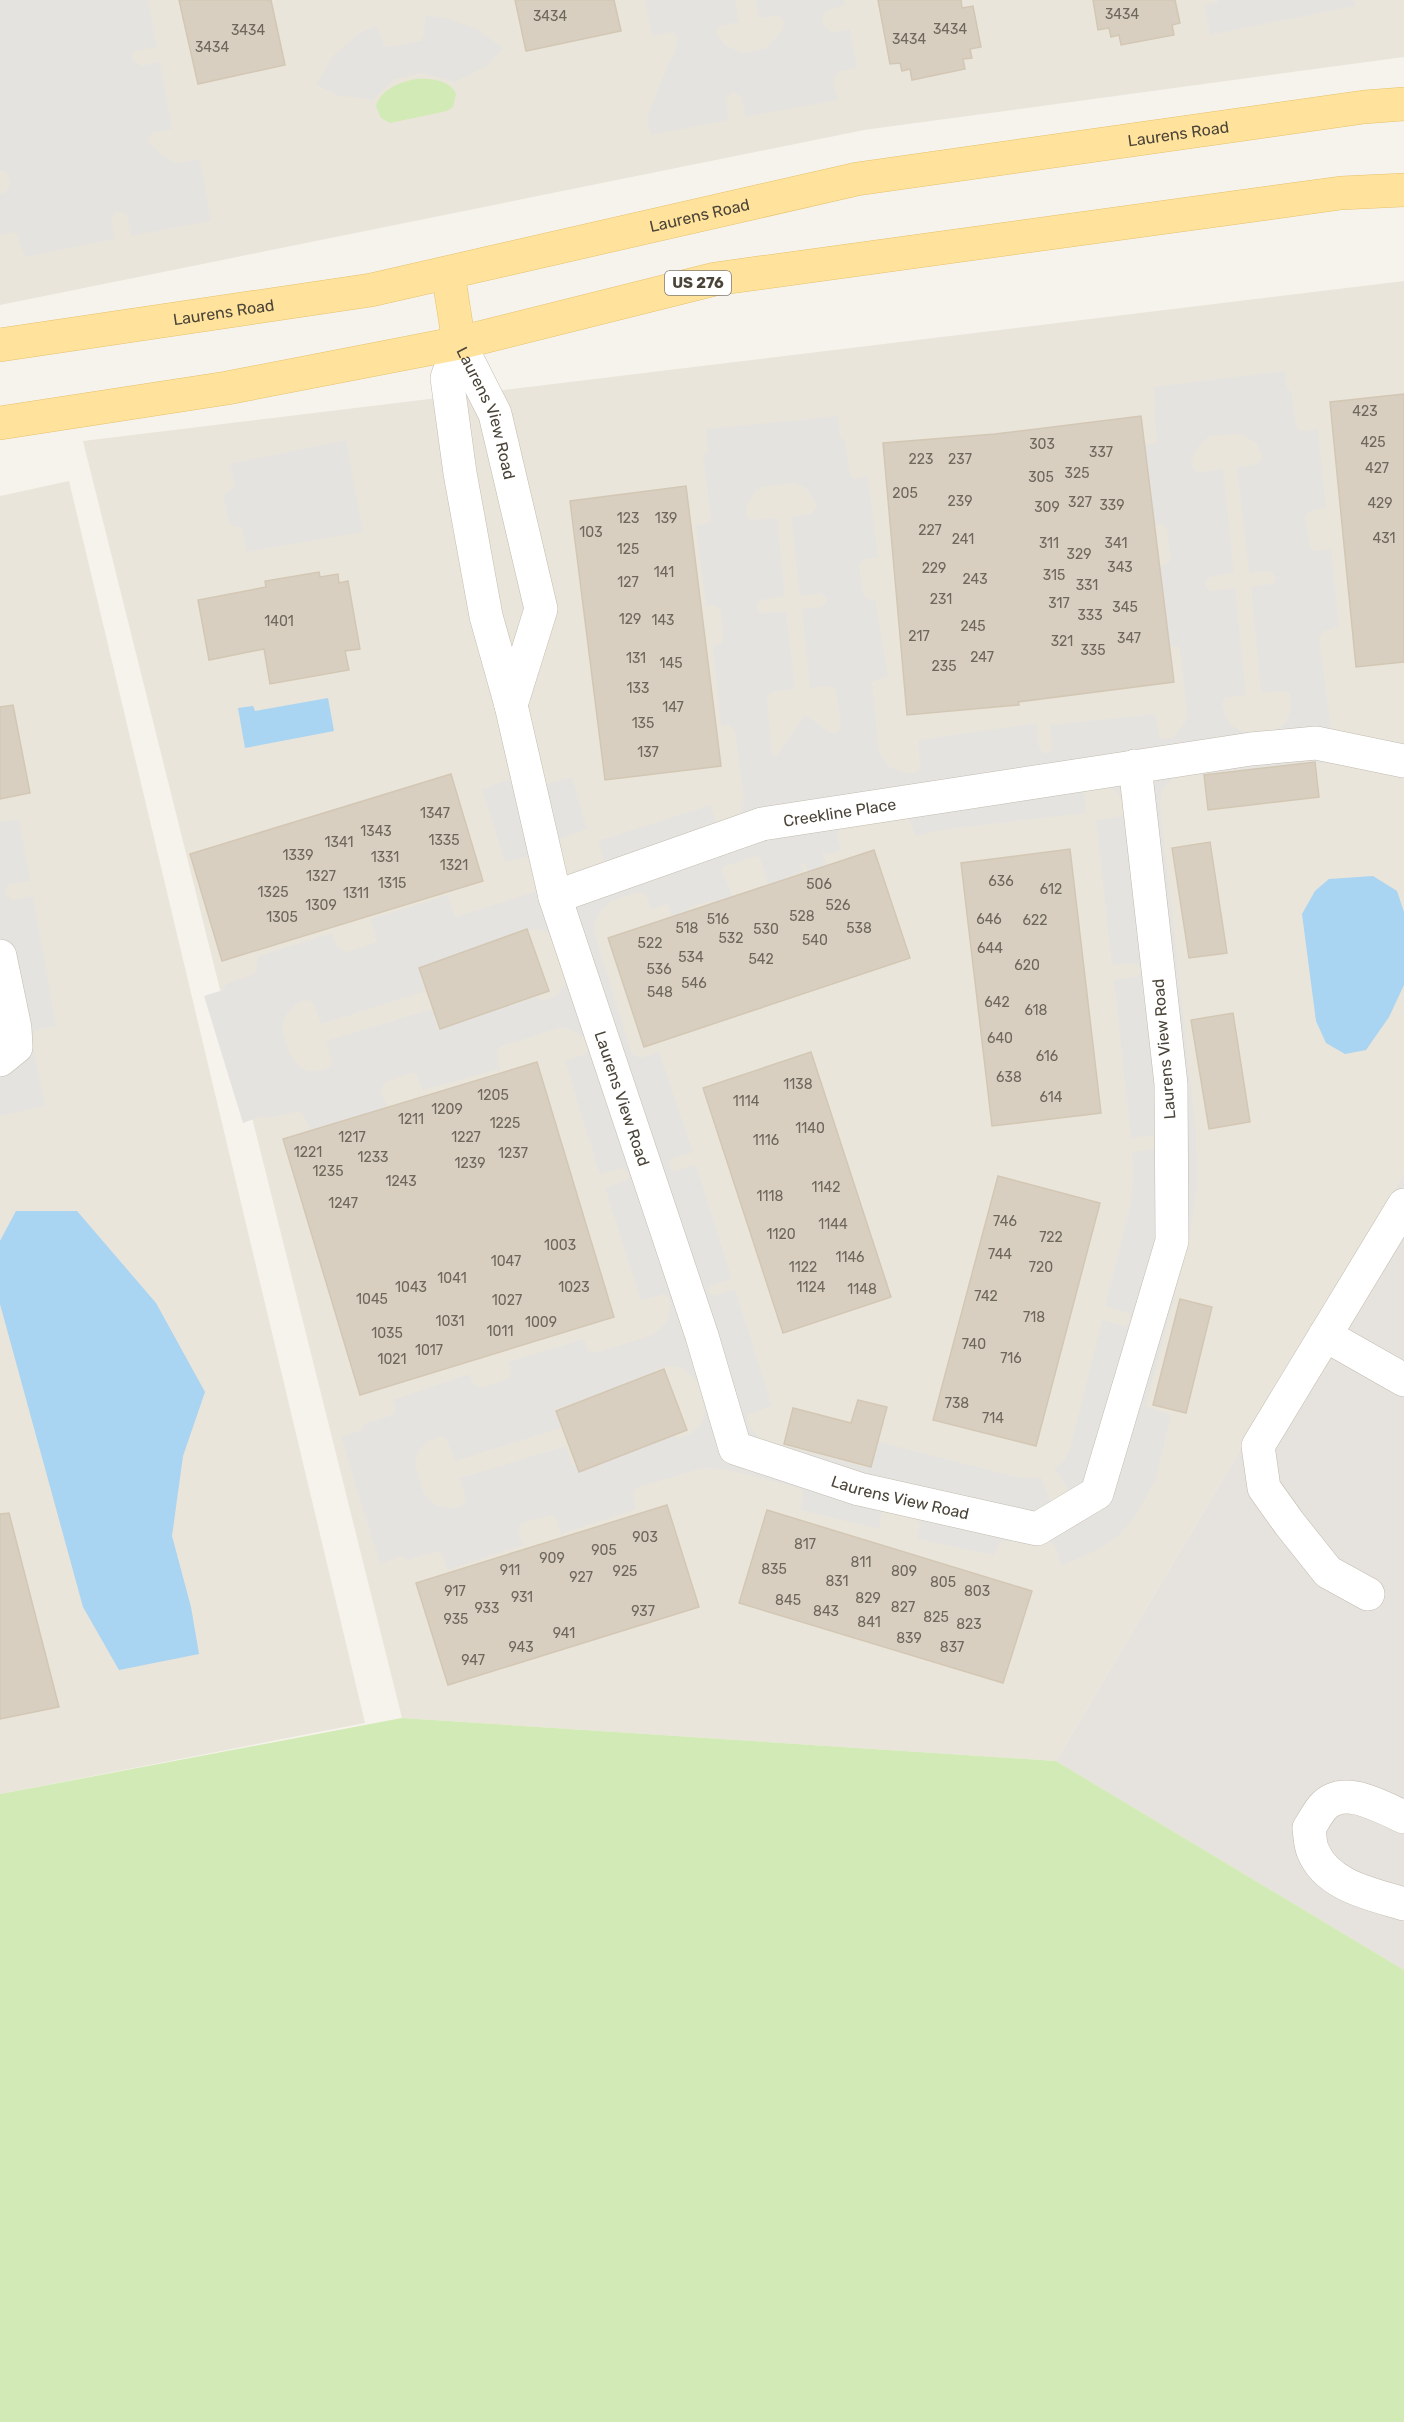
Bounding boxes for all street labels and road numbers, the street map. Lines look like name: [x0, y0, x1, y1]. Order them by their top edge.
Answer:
street label: Laurens Road: [1126, 117, 1230, 150]
street label: Laurens Road: [648, 194, 751, 236]
road number: US 276: [665, 271, 731, 295]
street label: Laurens Road: [172, 295, 275, 329]
street label: Laurens View Road: [453, 344, 520, 481]
street label: Creekline Place: [782, 794, 897, 830]
street label: Laurens View Road: [1148, 978, 1180, 1120]
street label: Laurens View Road: [591, 1028, 654, 1168]
street label: Laurens View Road: [829, 1471, 971, 1523]

